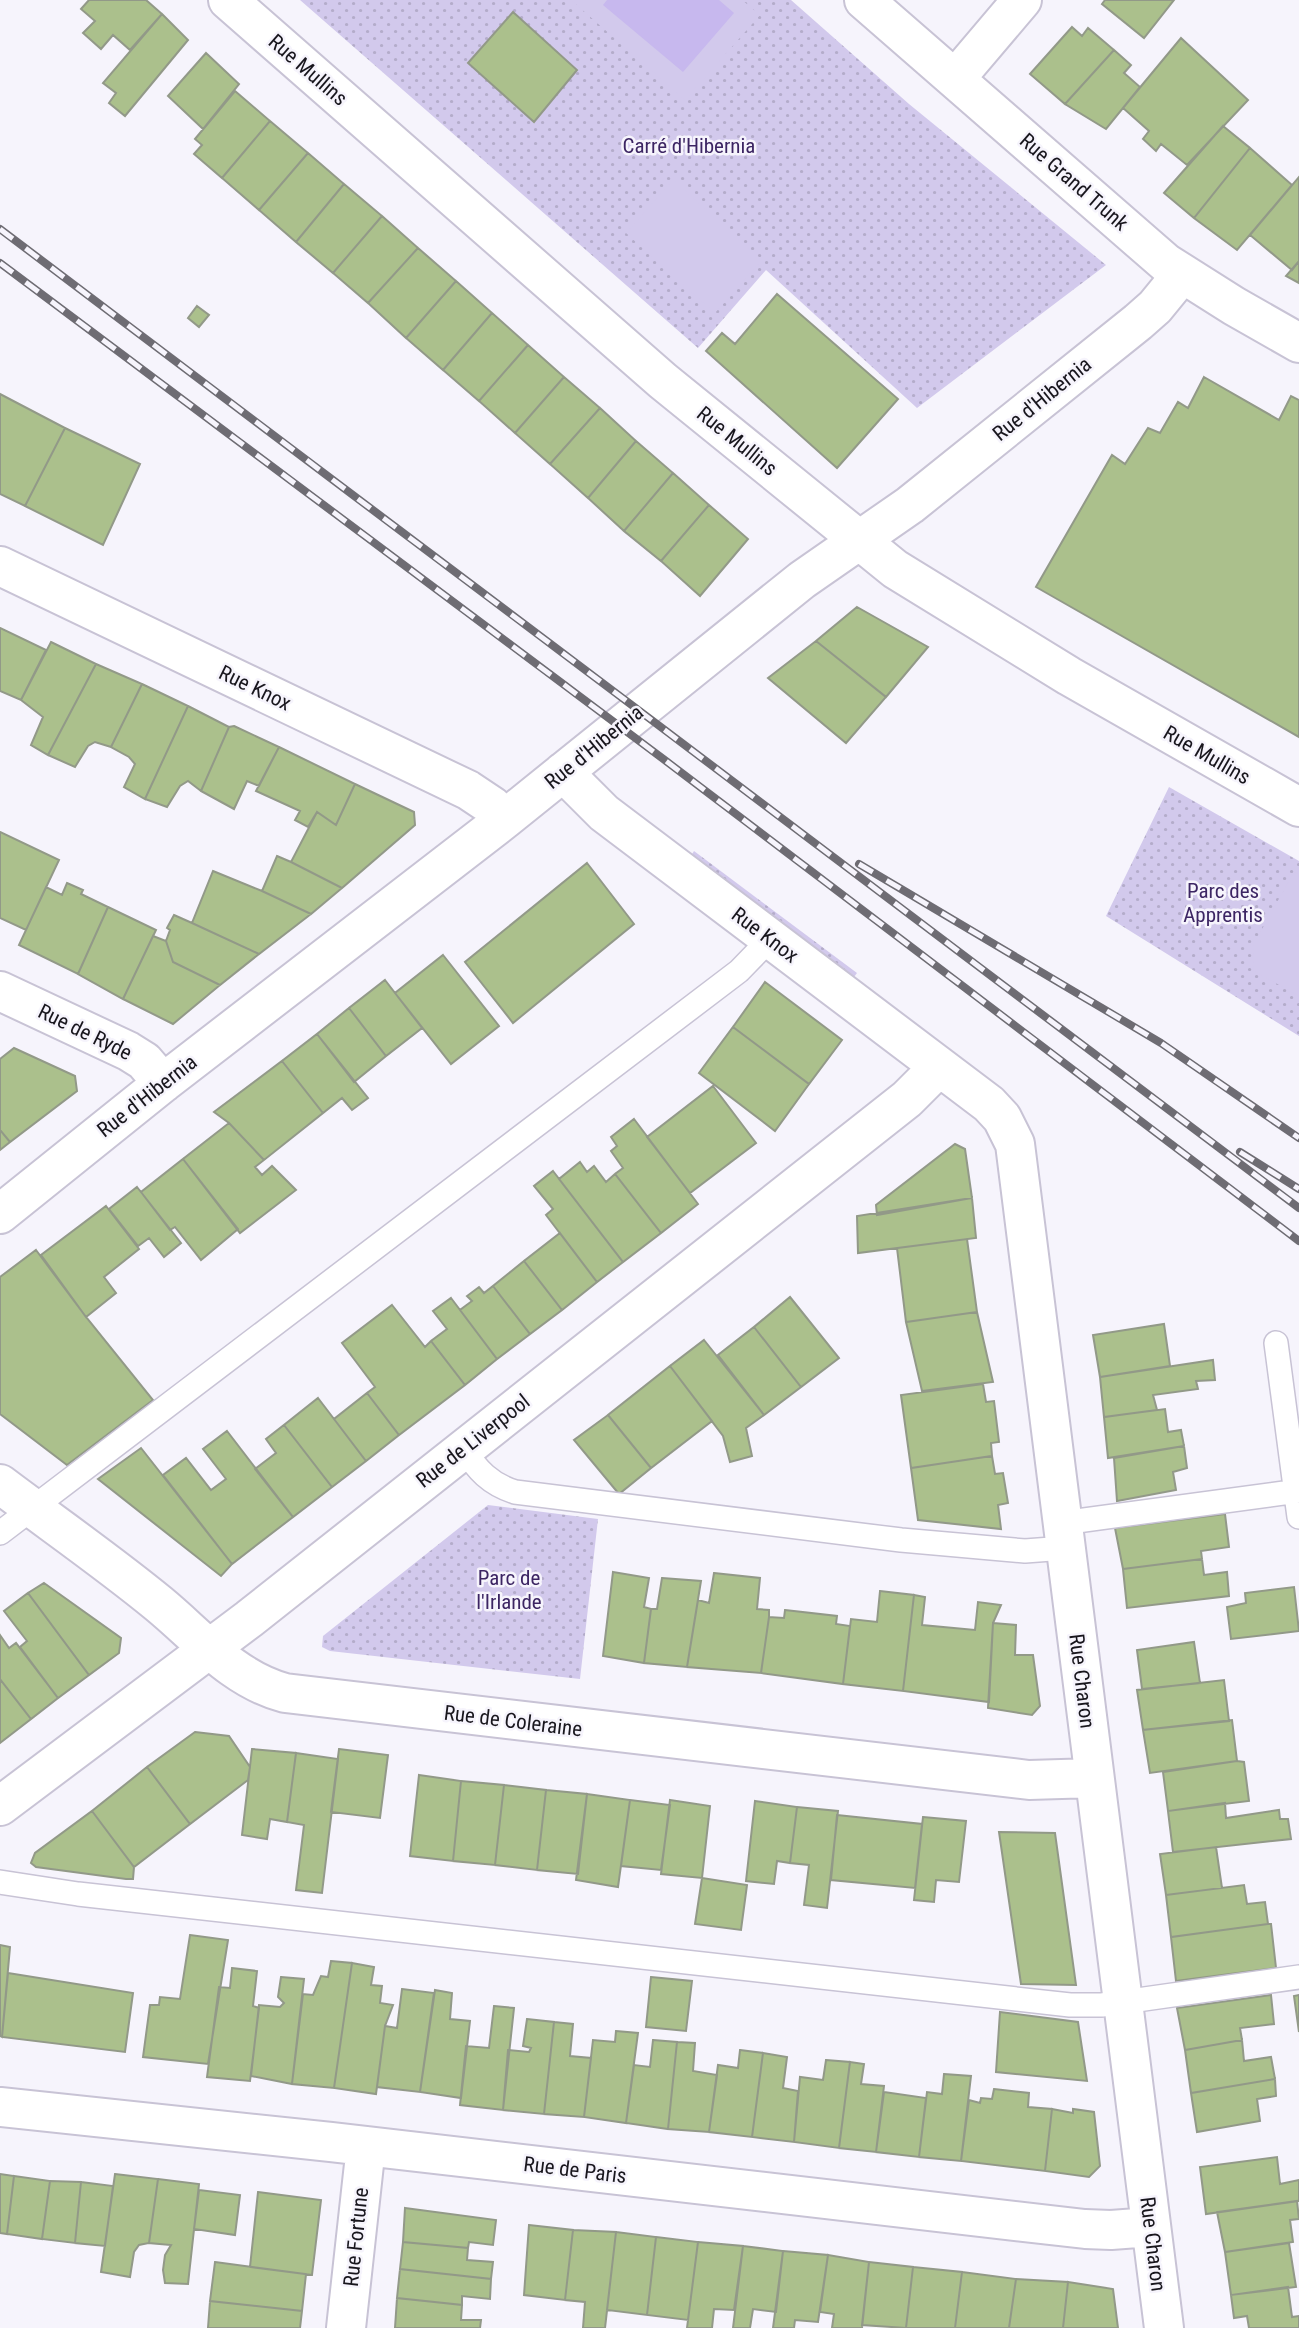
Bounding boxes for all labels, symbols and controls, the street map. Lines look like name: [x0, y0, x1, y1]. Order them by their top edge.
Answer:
street label: Rue Mullins: [264, 29, 352, 111]
street label: Rue Grand Trunk: [1015, 128, 1134, 236]
park label: Carré d'Hibernia: [623, 134, 755, 158]
street label: Rue d'Hibernia: [988, 352, 1096, 446]
street label: Rue Mullins: [692, 401, 782, 481]
street label: Rue Knox: [215, 660, 295, 716]
street label: Rue d'Hibernia: [540, 700, 648, 794]
street label: Rue Mullins: [1159, 721, 1255, 789]
park label: Parc des Apprentis: [1183, 879, 1263, 927]
street label: Rue Knox: [727, 902, 803, 968]
street label: Rue de Ryde: [34, 999, 136, 1065]
street label: Rue d'Hibernia: [93, 1050, 201, 1142]
street label: Rue de Liverpool: [412, 1389, 534, 1493]
park label: Parc de l'Irlande: [476, 1566, 542, 1614]
street label: Rue Charon: [1064, 1632, 1100, 1730]
street label: Rue de Coleraine: [443, 1701, 584, 1741]
street label: Rue de Paris: [522, 2152, 628, 2188]
street label: Rue Fortune: [339, 2186, 373, 2288]
street label: Rue Charon: [1135, 2195, 1171, 2293]

